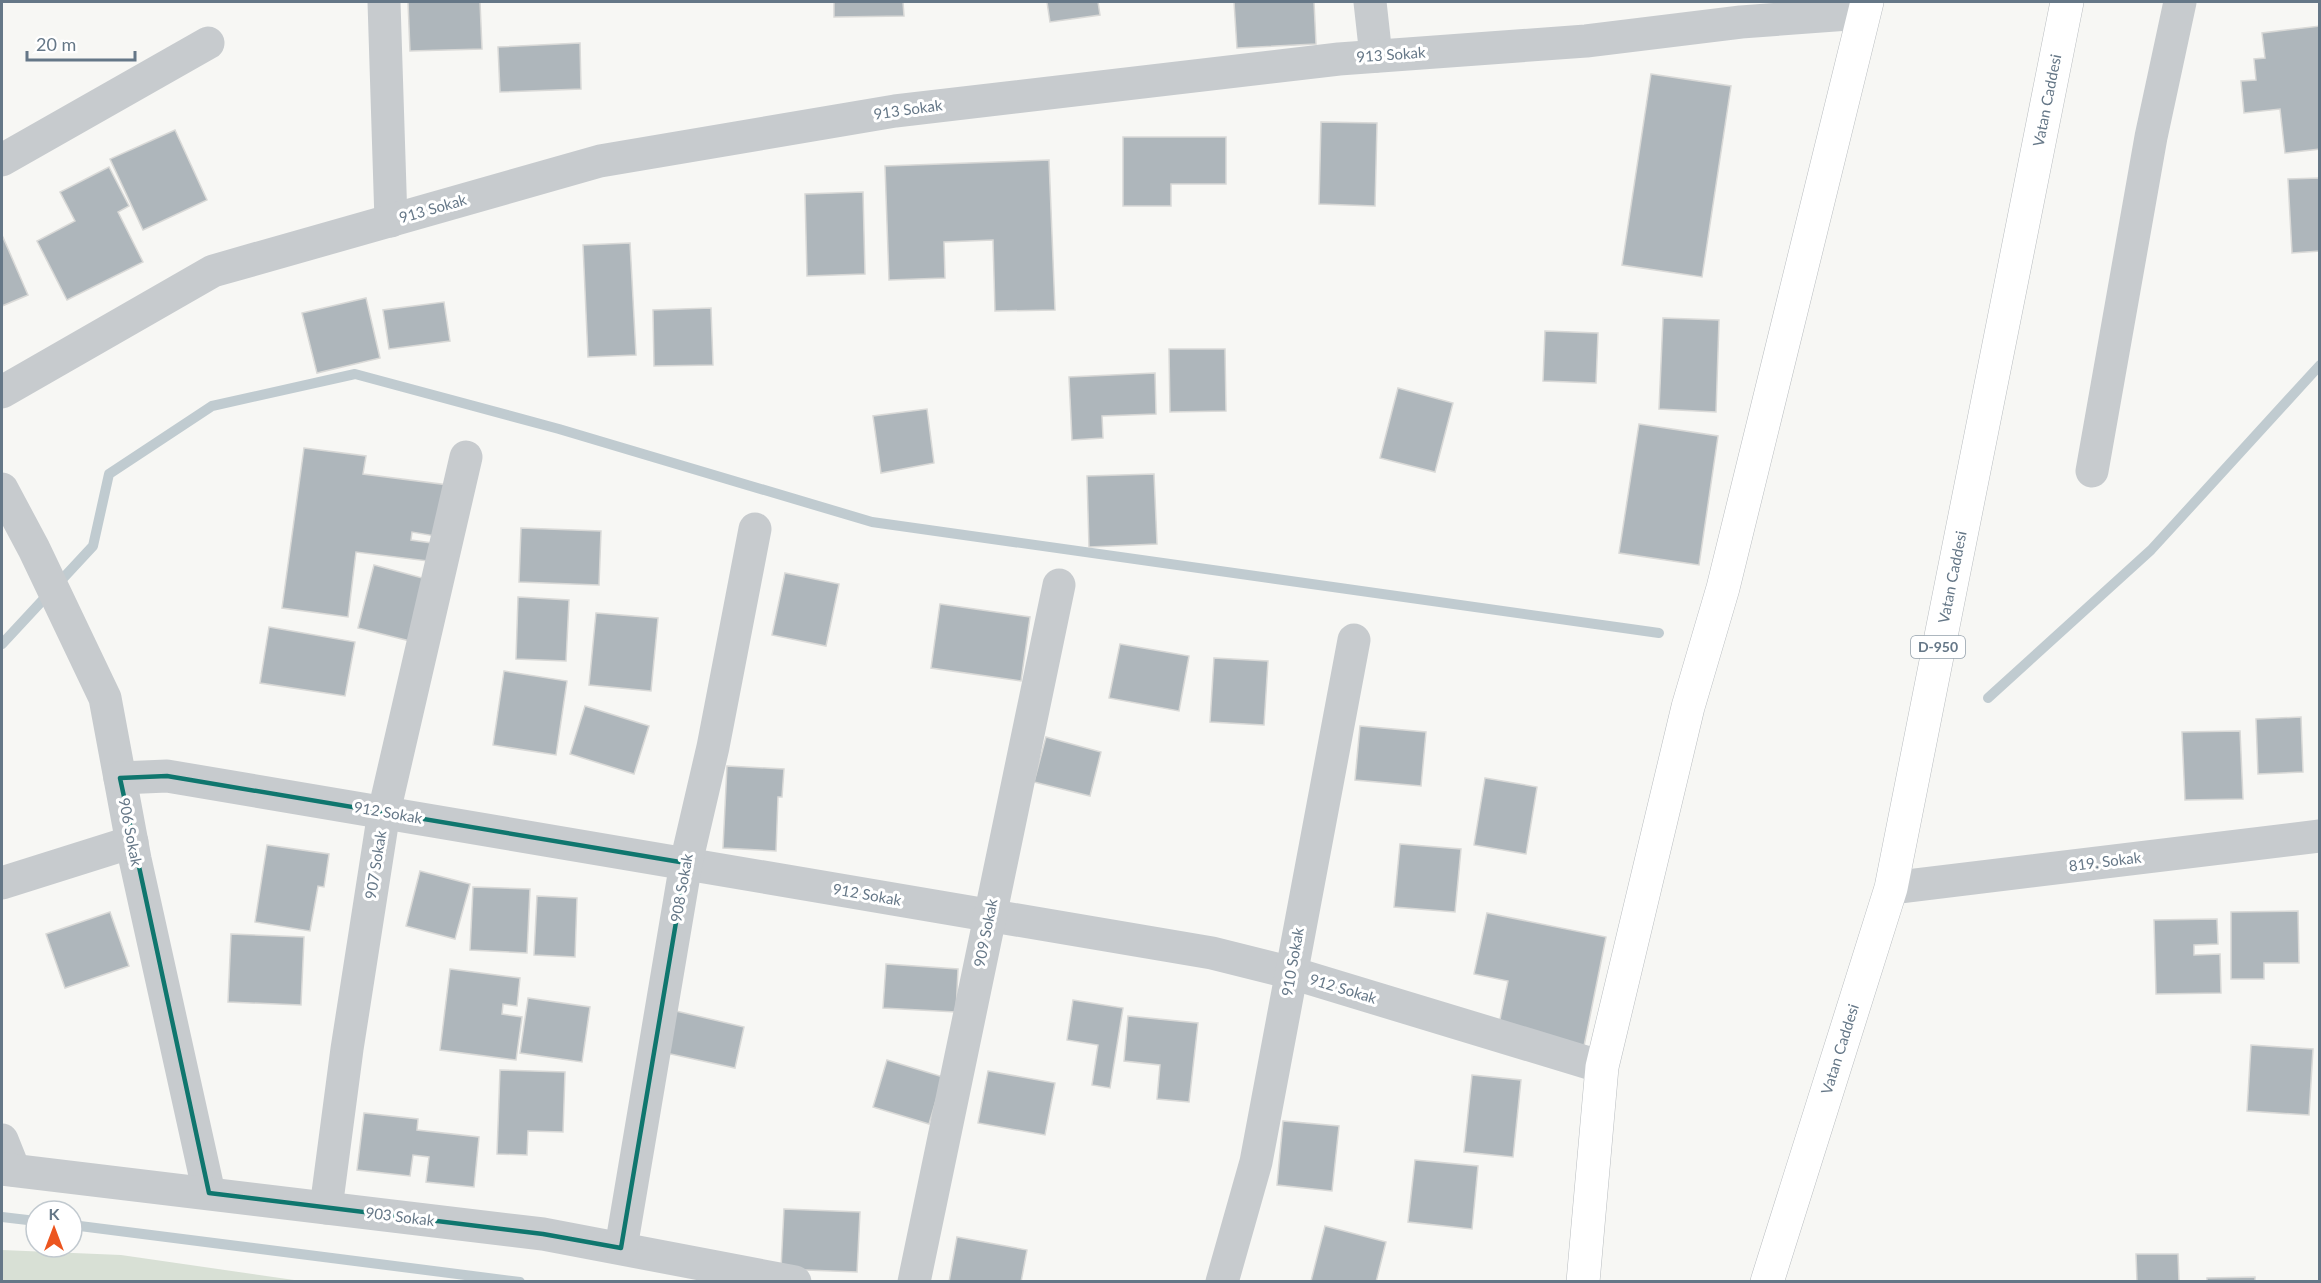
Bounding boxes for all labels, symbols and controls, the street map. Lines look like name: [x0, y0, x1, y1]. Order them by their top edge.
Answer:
scale bar: [27, 24, 135, 62]
text: 20 m: [36, 33, 76, 55]
street label: 913 Sokak: [1356, 43, 1426, 65]
street label: Vatan Caddesi: [2028, 52, 2064, 148]
street label: 913 Sokak: [872, 95, 944, 123]
street label: 913 Sokak: [397, 190, 469, 226]
street label: Vatan Caddesi: [1934, 529, 1970, 625]
road number: D-950: [1911, 636, 1965, 658]
street label: 906 Sokak: [116, 796, 146, 868]
street label: 912 Sokak: [353, 797, 424, 827]
street label: 907 Sokak: [361, 829, 389, 900]
street label: 819. Sokak: [2068, 848, 2142, 874]
street label: 908 Sokak: [666, 852, 696, 923]
street label: 912 Sokak: [832, 879, 903, 909]
street label: 909 Sokak: [970, 897, 1001, 969]
street label: 910 Sokak: [1277, 926, 1307, 997]
street label: 912 Sokak: [1308, 969, 1379, 1007]
street label: Vatan Caddesi: [1817, 1001, 1862, 1096]
north arrow: [24, 1199, 84, 1259]
street label: 903 Sokak: [365, 1203, 436, 1229]
text: K: [49, 1204, 61, 1223]

